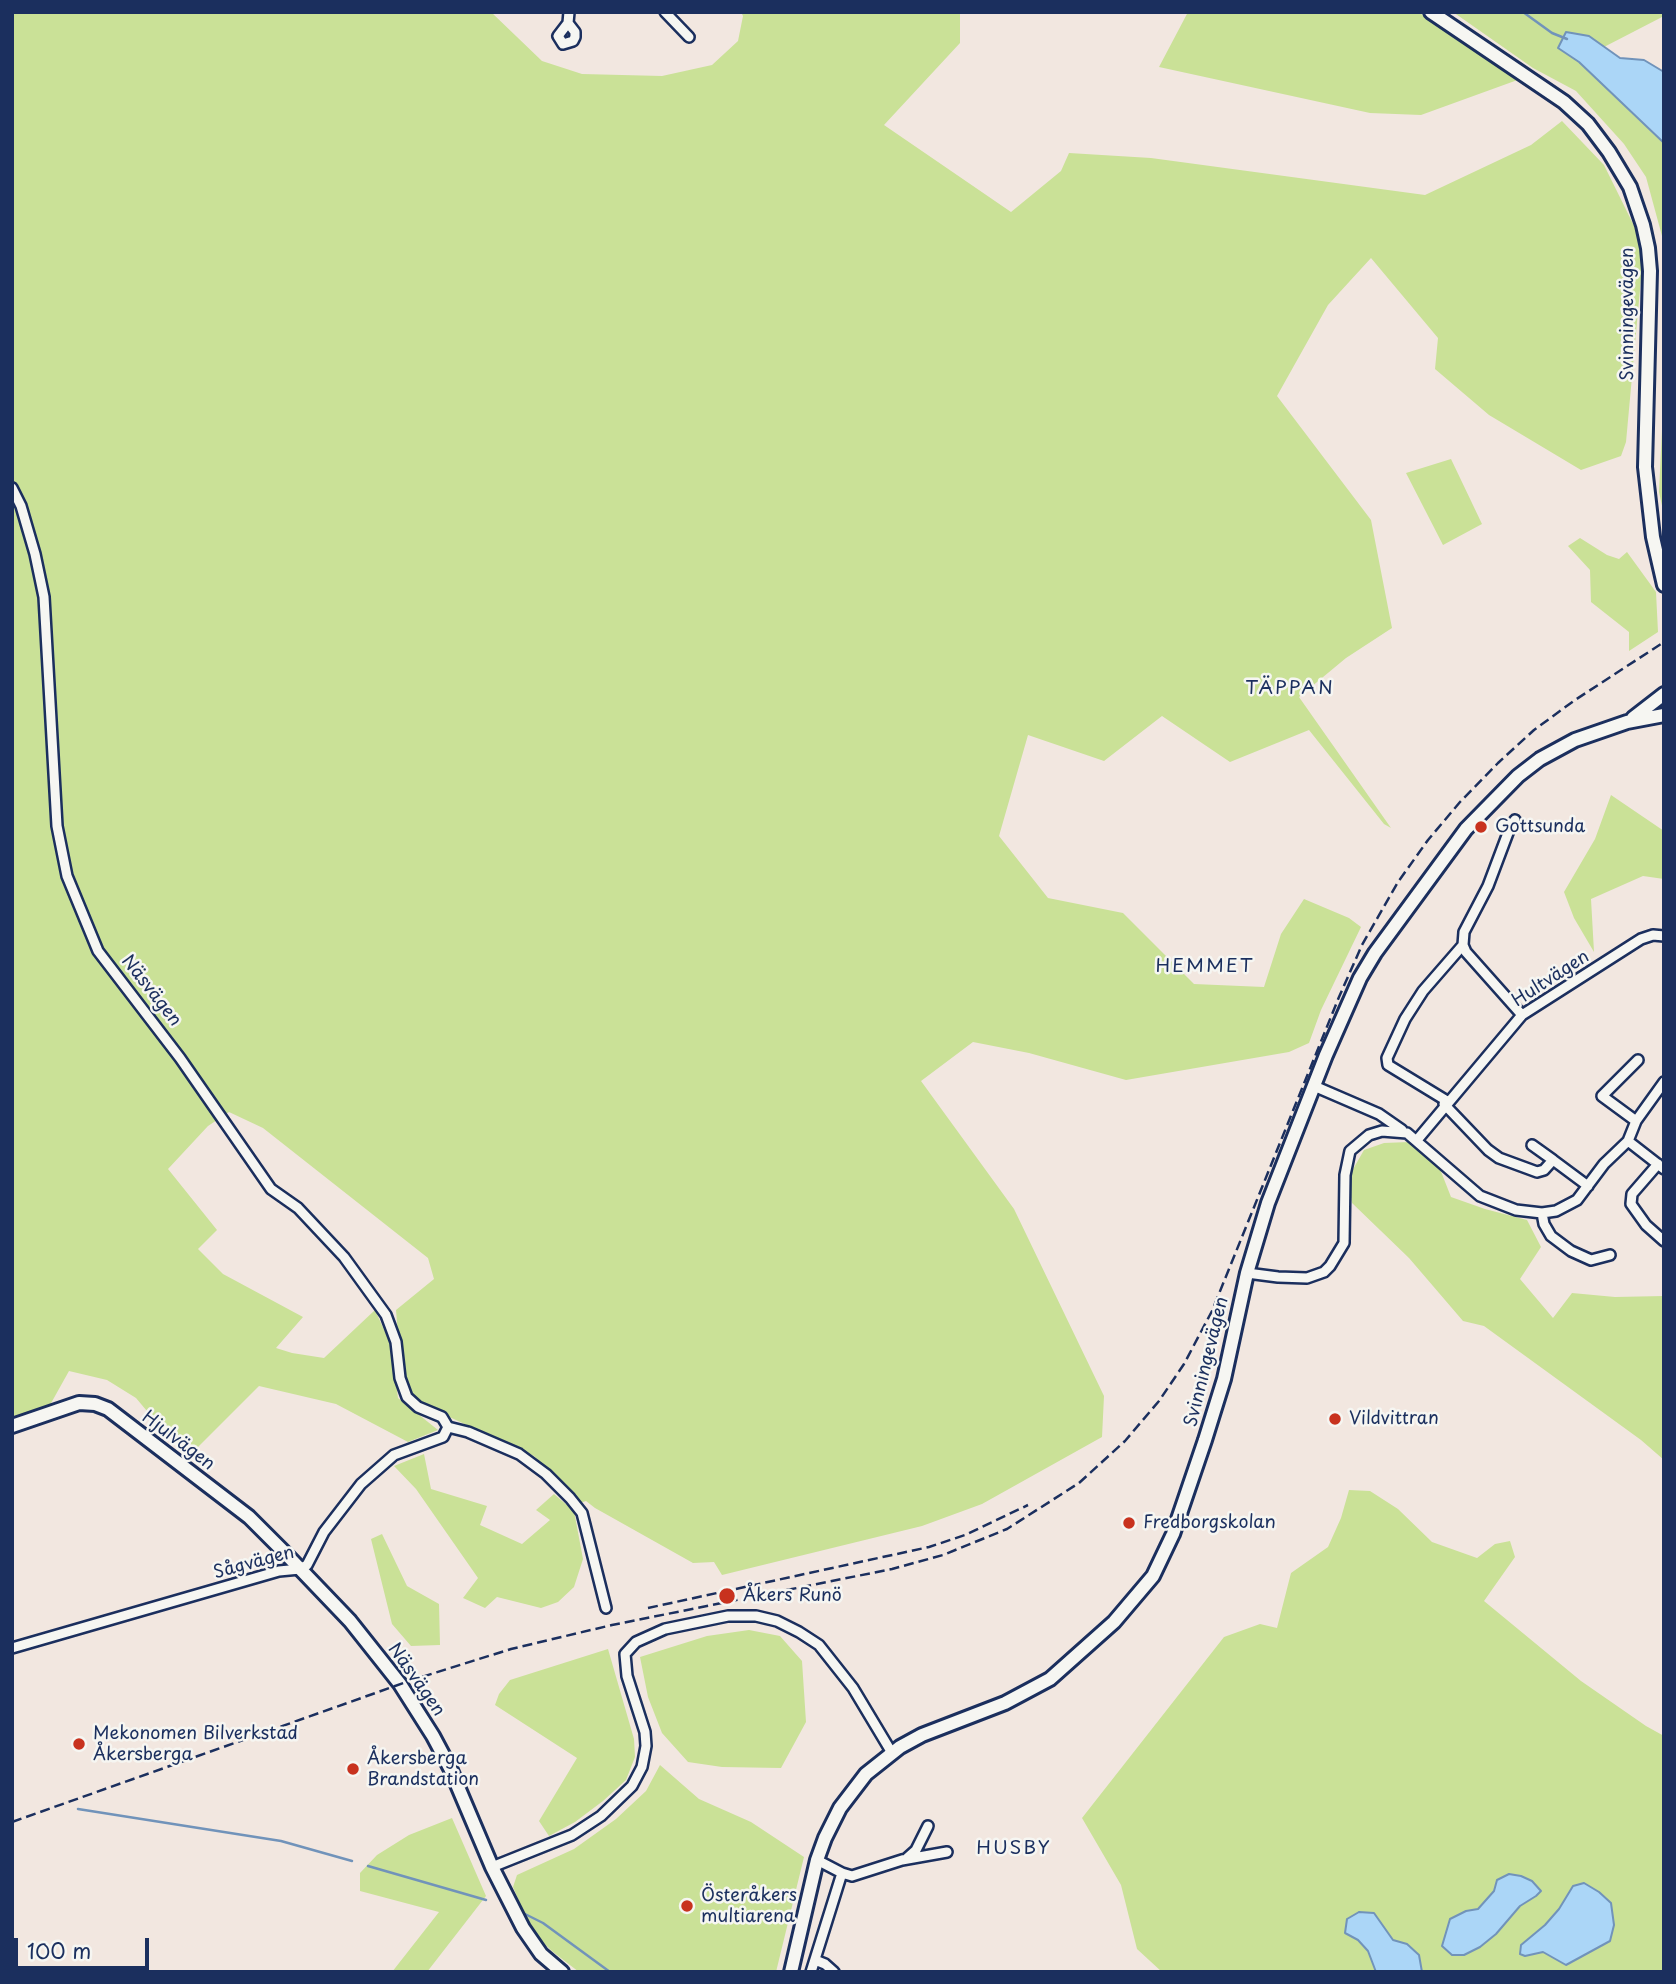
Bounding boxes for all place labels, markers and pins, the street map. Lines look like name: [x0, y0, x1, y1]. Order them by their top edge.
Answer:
place label: Gottsunda: [1495, 816, 1585, 838]
marker: Gottsunda: [1473, 819, 1489, 835]
place label: Vildvittran: [1349, 1408, 1439, 1430]
marker: Vildvittran: [1327, 1411, 1343, 1427]
place label: Fredborgskolan: [1143, 1512, 1276, 1534]
marker: Fredborgskolan: [1121, 1515, 1137, 1531]
place label: Åkers Runö: [743, 1585, 842, 1607]
marker: Åkers Runö: [717, 1586, 737, 1606]
place label: Mekonomen Bilverkstad Åkersberga: [93, 1723, 298, 1766]
marker: Mekonomen Bilverkstad Åkersberga: [71, 1736, 87, 1752]
place label: Åkersberga Brandstation: [367, 1748, 479, 1790]
marker: Åkersberga Brandstation: [345, 1761, 361, 1777]
place label: Österåkers multiarena: [701, 1885, 797, 1927]
marker: Österåkers multiarena: [679, 1898, 695, 1914]

